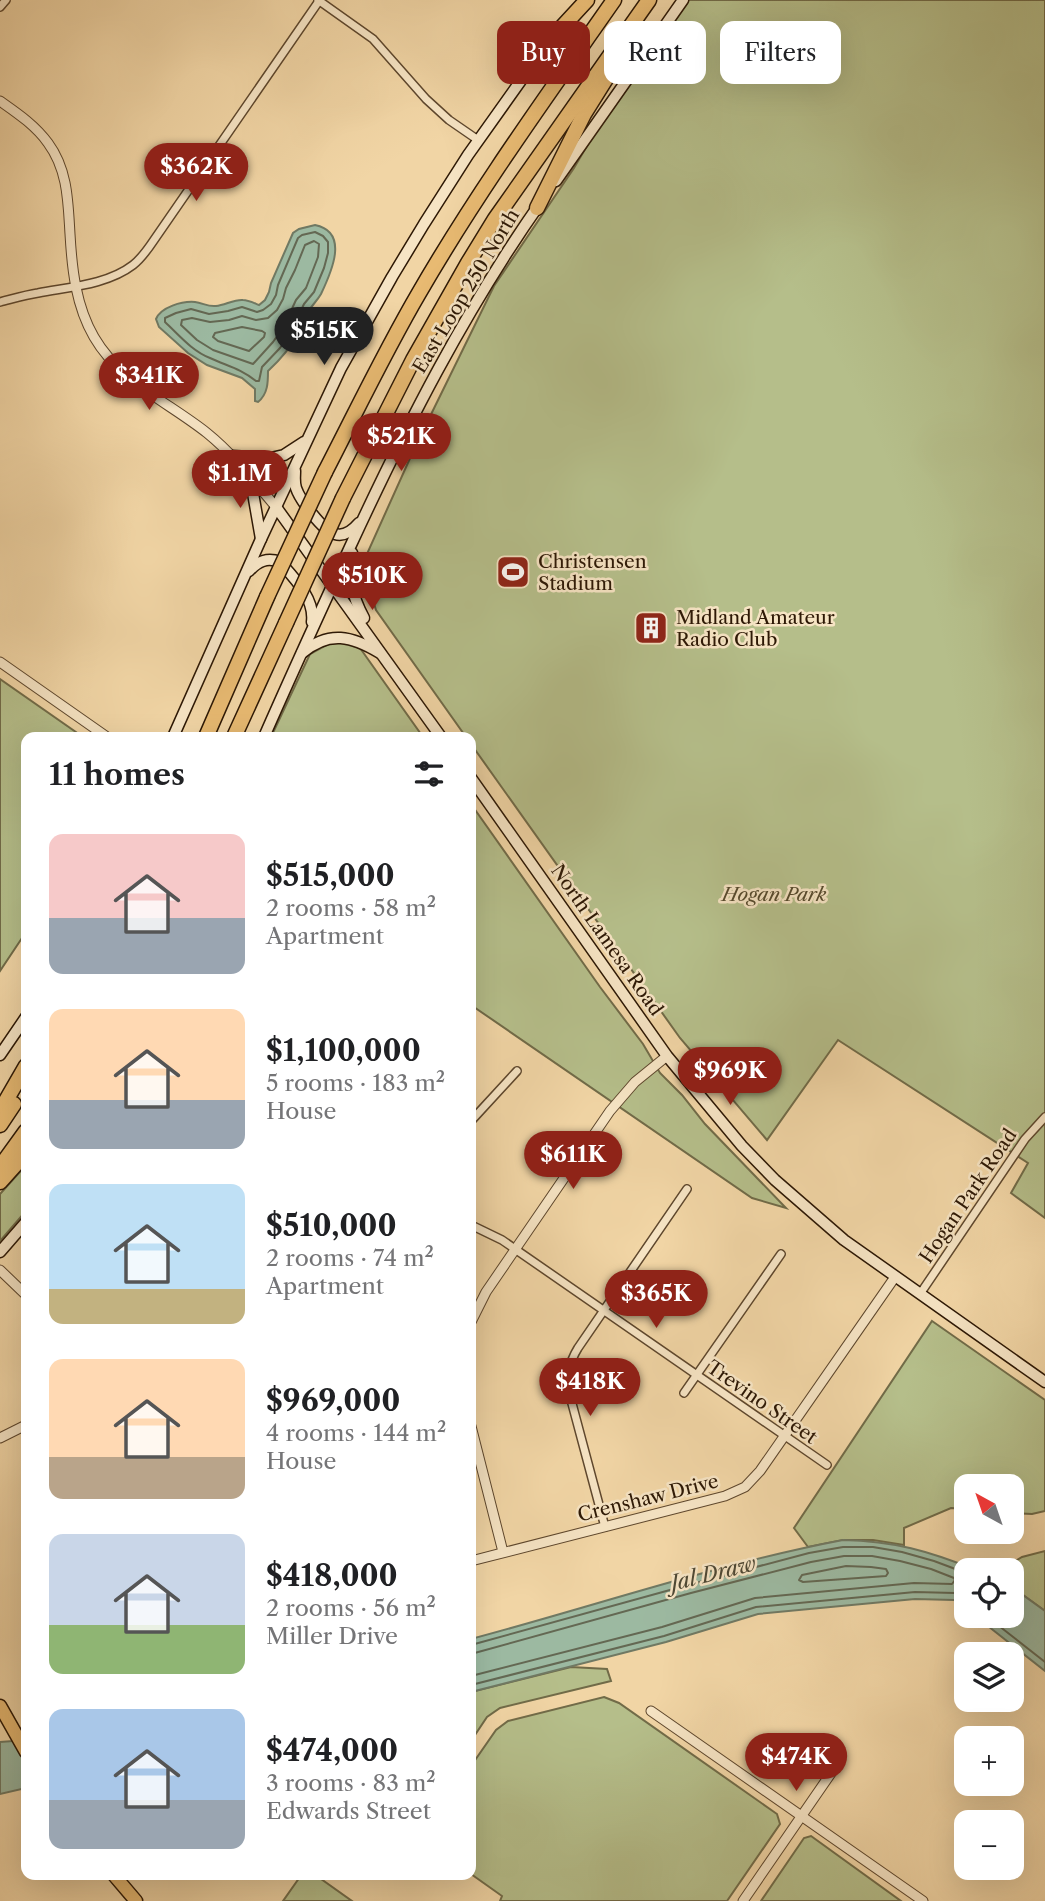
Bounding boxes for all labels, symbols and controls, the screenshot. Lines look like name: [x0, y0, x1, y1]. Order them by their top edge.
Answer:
chip: Buy: [497, 21, 590, 84]
chip: Rent: [604, 21, 706, 84]
chip: Filters: [720, 21, 841, 84]
pin: $362K: [147, 144, 245, 203]
text: $362K: [160, 152, 232, 180]
street label: East Loop 250 North: [408, 205, 524, 377]
pin: $515K: [275, 308, 373, 367]
text: $515K: [291, 316, 357, 344]
pin: $341K: [100, 352, 198, 412]
text: $341K: [115, 361, 183, 389]
pin: $521K: [352, 414, 450, 473]
text: $521K: [367, 422, 435, 450]
pin: $1.1M: [191, 450, 289, 510]
text: $1.1M: [208, 459, 272, 487]
place label: Christensen Stadium: [538, 550, 647, 595]
pin: $510K: [323, 552, 421, 612]
sports icon: Christensen Stadium: [494, 553, 532, 591]
text: $510K: [338, 561, 406, 589]
place label: Midland Amateur Radio Club: [676, 606, 835, 651]
building icon: Midland Amateur Radio Club: [632, 609, 670, 647]
icon: filters: [410, 755, 448, 793]
text: 11 homes: [49, 756, 185, 793]
text: $515,000: [266, 857, 395, 894]
street label: North Lamesa Road: [546, 860, 668, 1020]
icon: home: [105, 862, 189, 946]
park label: Hogan Park: [720, 883, 826, 906]
text: 2 rooms · 58 m²: [266, 894, 436, 922]
text: Apartment: [266, 922, 384, 950]
text: $1,100,000: [266, 1032, 421, 1069]
icon: home: [105, 1037, 189, 1121]
pin: $969K: [681, 1048, 779, 1107]
text: $969K: [694, 1056, 766, 1084]
text: 5 rooms · 183 m²: [266, 1069, 445, 1097]
text: House: [266, 1097, 336, 1125]
street label: Hogan Park Road: [914, 1124, 1022, 1268]
pin: $611K: [524, 1132, 622, 1191]
text: $611K: [540, 1140, 606, 1168]
text: $510,000: [266, 1207, 397, 1244]
icon: home: [105, 1212, 189, 1296]
text: 2 rooms · 74 m²: [266, 1244, 434, 1272]
pin: $365K: [607, 1270, 705, 1330]
text: Apartment: [266, 1272, 384, 1300]
text: $365K: [621, 1279, 691, 1307]
street label: Trevino Street: [702, 1355, 822, 1449]
pin: $418K: [541, 1358, 639, 1418]
text: $418K: [555, 1367, 625, 1395]
text: $969,000: [266, 1382, 400, 1419]
icon: home: [105, 1387, 189, 1471]
text: 4 rooms · 144 m²: [266, 1419, 446, 1447]
text: House: [266, 1447, 336, 1475]
street label: Crenshaw Drive: [575, 1469, 721, 1527]
north arrow: [954, 1474, 1024, 1544]
map controls: [954, 1474, 1024, 1880]
water label: Jal Draw: [661, 1550, 759, 1597]
text: $418,000: [266, 1557, 398, 1594]
button: locate: [954, 1558, 1024, 1628]
icon: home: [105, 1562, 189, 1646]
text: 2 rooms · 56 m²: [266, 1594, 436, 1622]
text: Miller Drive: [266, 1622, 398, 1650]
button: layers: [954, 1642, 1024, 1712]
button: +: [954, 1726, 1024, 1796]
text: $474,000: [266, 1732, 398, 1769]
pin: $474K: [747, 1734, 845, 1793]
icon: home: [105, 1737, 189, 1821]
text: $474K: [761, 1742, 831, 1770]
text: 3 rooms · 83 m²: [266, 1769, 436, 1797]
text: Edwards Street: [266, 1797, 431, 1825]
button: −: [954, 1810, 1024, 1880]

